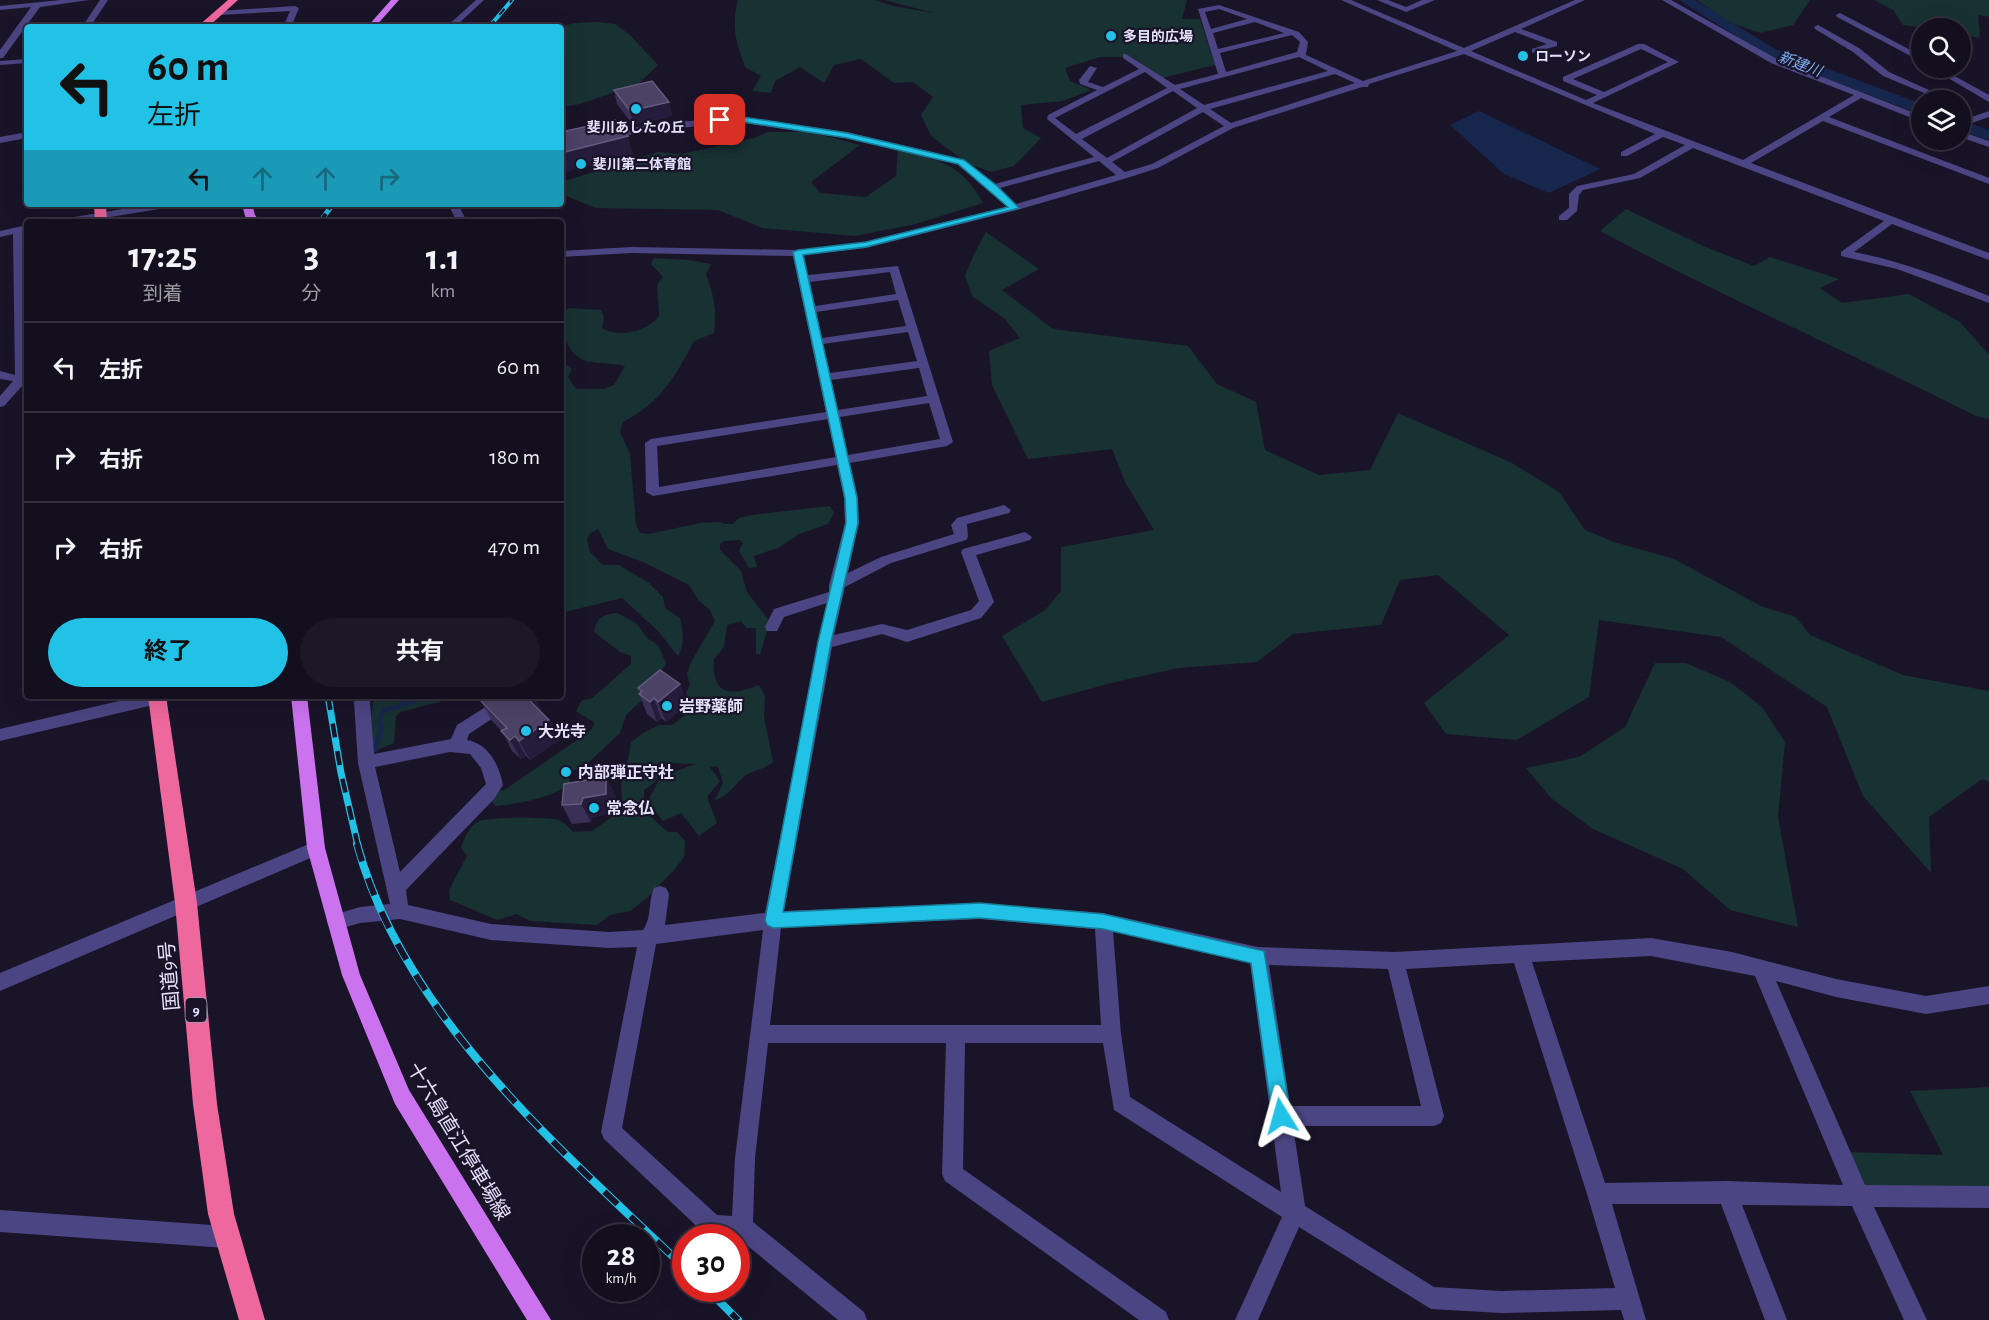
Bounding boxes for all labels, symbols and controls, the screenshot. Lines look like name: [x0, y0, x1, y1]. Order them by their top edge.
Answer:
map controls: [1911, 18, 1971, 150]
button: search: [1911, 18, 1971, 78]
place label: 多目的広場: [1123, 28, 1193, 44]
marker: 多目的広場: [1104, 29, 1118, 43]
text: 60 m: [147, 46, 229, 88]
icon: left: [48, 48, 126, 126]
water label: 新建川: [1776, 48, 1826, 80]
marker: ローソン: [1516, 49, 1530, 63]
place label: ローソン: [1535, 50, 1591, 64]
button: layers: [1911, 90, 1971, 150]
pin: [694, 94, 745, 145]
text: 左折: [147, 102, 201, 129]
marker: 斐川あしたの丘: [629, 102, 643, 116]
icon: arrive: [703, 103, 736, 136]
place label: 斐川あしたの丘: [587, 120, 685, 135]
place label: 斐川第二体育館: [593, 156, 691, 172]
marker: 斐川第二体育館: [574, 157, 588, 171]
icon: left: [183, 162, 216, 195]
icon: ahead: [246, 162, 279, 195]
icon: ahead: [309, 162, 342, 195]
icon: right: [372, 162, 405, 195]
text: 17:25: [128, 238, 197, 274]
text: 3: [304, 238, 319, 274]
text: 1.1: [426, 240, 460, 276]
text: km: [430, 281, 455, 301]
text: 到着: [143, 284, 183, 304]
text: 分: [302, 284, 322, 304]
icon: left: [48, 351, 81, 384]
text: 60 m: [497, 356, 540, 378]
text: 左折: [99, 359, 143, 381]
icon: right: [48, 441, 81, 474]
text: 180 m: [489, 446, 540, 468]
text: 右折: [99, 449, 143, 471]
icon: right: [48, 531, 81, 564]
text: 470 m: [487, 536, 540, 558]
text: 右折: [99, 539, 143, 561]
button: 終了: [48, 618, 288, 687]
button: 共有: [300, 618, 540, 687]
place label: 岩野薬師: [679, 698, 743, 715]
marker: 岩野薬師: [660, 699, 674, 713]
place label: 大光寺: [538, 723, 586, 740]
marker: 大光寺: [519, 724, 533, 738]
place label: 内部弾正守社: [578, 763, 674, 781]
marker: 内部弾正守社: [559, 765, 573, 779]
place label: 常念仏: [606, 800, 654, 817]
marker: 常念仏: [587, 801, 601, 815]
street label: 国道9号: [156, 940, 183, 1011]
road number: 9: [186, 998, 206, 1022]
street label: 十六島直江停車場線: [403, 1058, 515, 1224]
position arrow: [1249, 1084, 1313, 1148]
speed limit sign: 30: [672, 1224, 750, 1302]
text: 28: [607, 1241, 635, 1271]
text: km/h: [606, 1271, 636, 1286]

